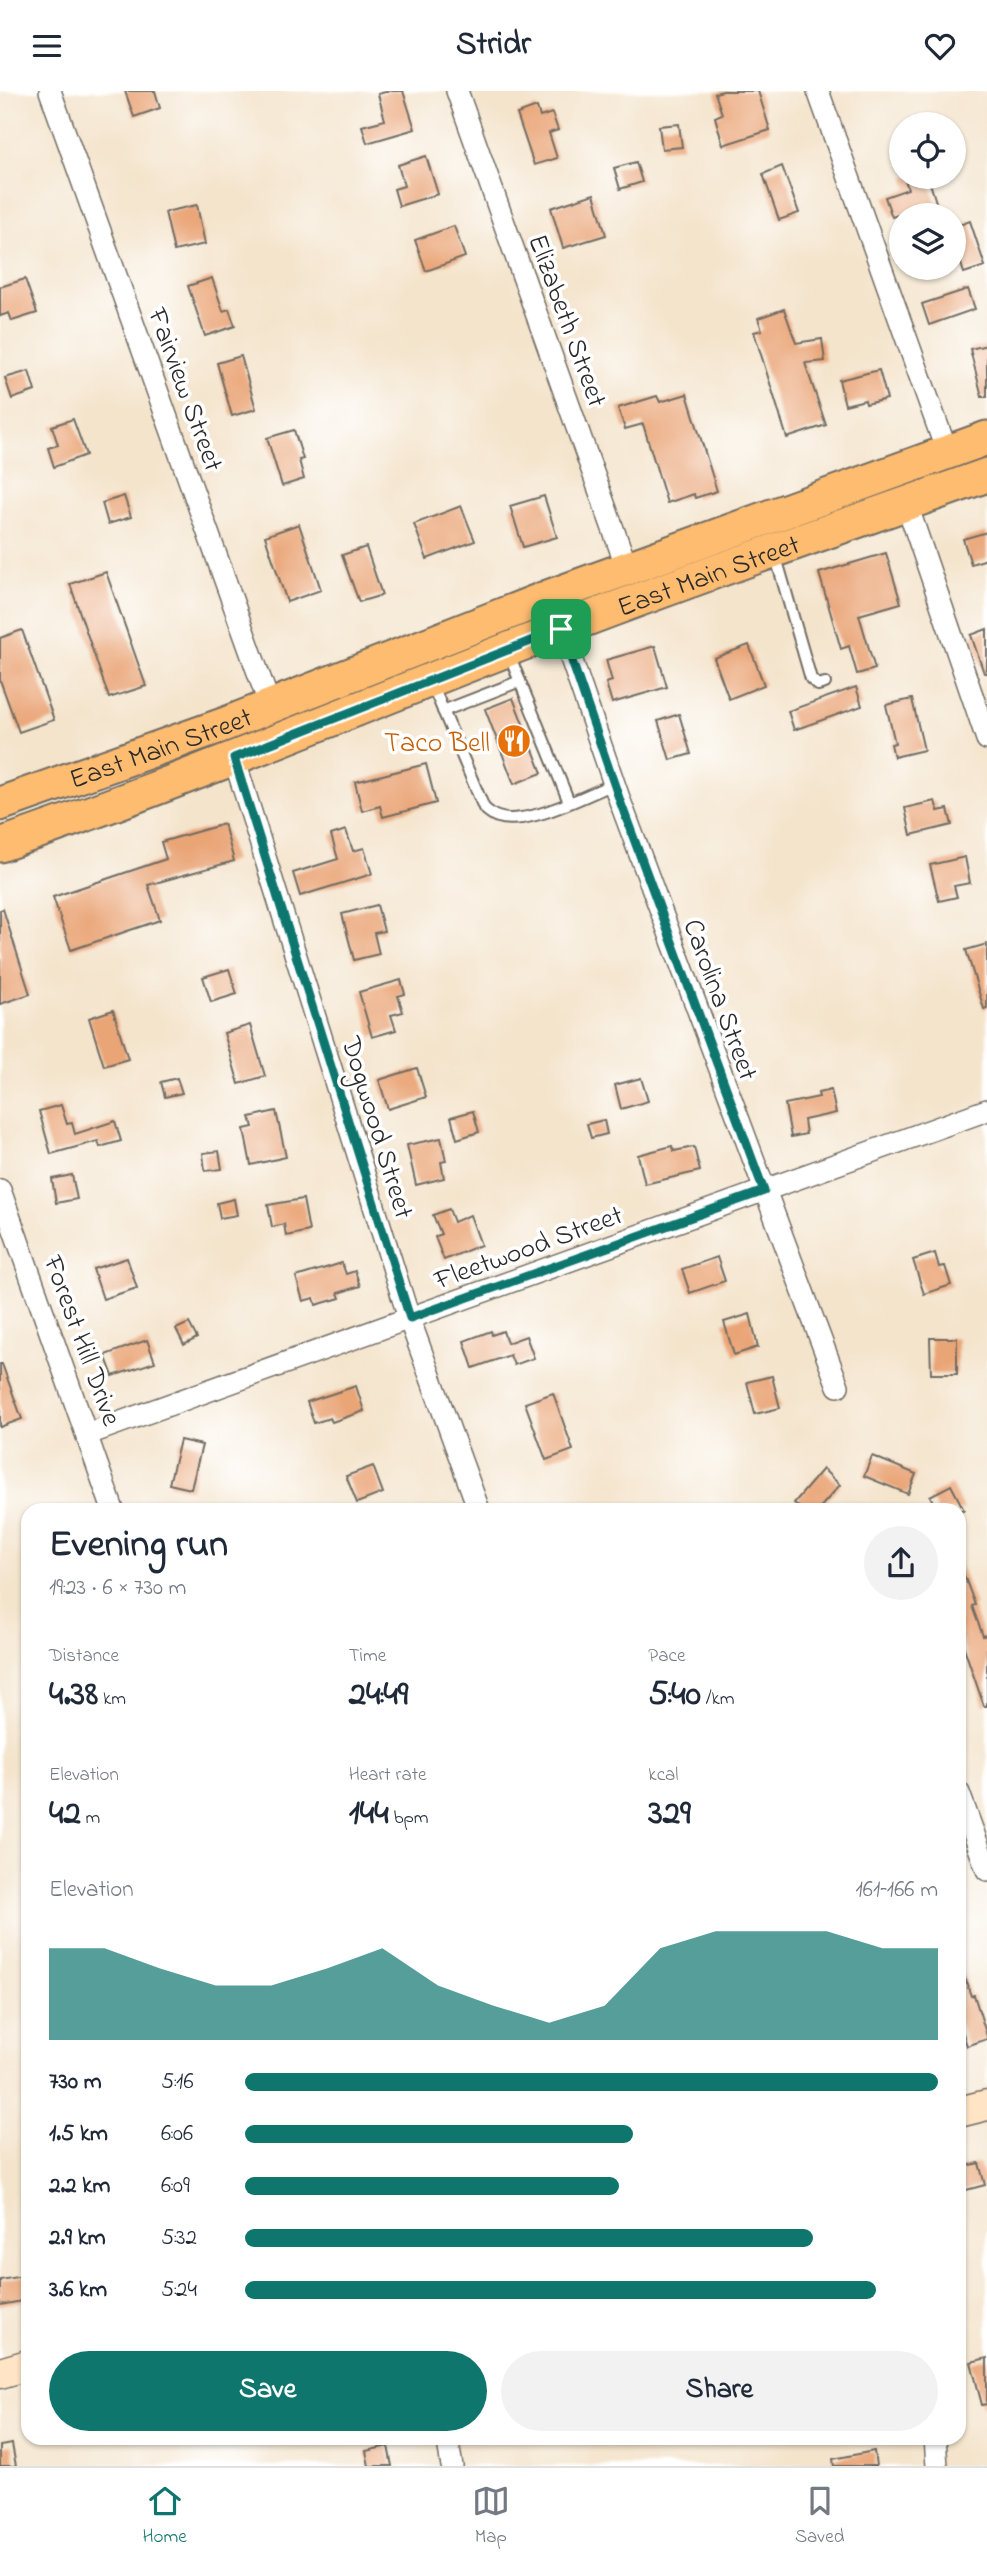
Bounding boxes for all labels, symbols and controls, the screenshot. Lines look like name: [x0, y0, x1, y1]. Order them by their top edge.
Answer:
text: Stridr: [456, 22, 531, 69]
icon: menu: [28, 27, 66, 65]
icon: heart: [921, 27, 959, 65]
map controls: [889, 112, 966, 280]
button: locate: [889, 112, 966, 189]
button: layers: [889, 203, 966, 280]
street label: Elizabeth Street: [515, 229, 616, 413]
street label: Fairview Street: [135, 302, 232, 478]
street label: East Main Street: [612, 526, 806, 630]
pin: [531, 599, 591, 659]
icon: arrive: [542, 610, 580, 648]
street label: East Main Street: [64, 699, 259, 802]
restaurant icon: Taco Bell: [495, 722, 533, 760]
place label: Taco Bell: [384, 724, 490, 765]
street label: Carolina Street: [671, 914, 767, 1087]
street label: Dogwood Street: [328, 1031, 423, 1224]
street label: Fleetwood Street: [428, 1196, 629, 1303]
street label: Forest Hill Drive: [31, 1249, 131, 1432]
text: Evening run: [49, 1518, 228, 1574]
button: share: [864, 1526, 938, 1600]
text: 19:23 · 6 × 730 m: [49, 1572, 186, 1605]
text: Distance: [49, 1643, 119, 1670]
text: Time: [349, 1643, 386, 1670]
text: Pace: [648, 1643, 685, 1670]
text: 4.38: [49, 1670, 98, 1721]
text: 24:49: [349, 1670, 408, 1721]
text: 5:40: [648, 1670, 701, 1721]
text: km: [98, 1686, 126, 1713]
text: /km: [701, 1686, 735, 1713]
text: Elevation: [49, 1762, 119, 1789]
text: Heart rate: [349, 1762, 427, 1789]
text: kcal: [648, 1762, 679, 1789]
text: 42: [49, 1789, 81, 1840]
text: 144: [349, 1789, 389, 1840]
text: 329: [648, 1789, 691, 1840]
text: m: [81, 1805, 100, 1832]
text: bpm: [389, 1805, 429, 1832]
text: Elevation: [49, 1874, 134, 1907]
text: 161–166 m: [855, 1874, 938, 1907]
text: 730 m: [49, 2066, 102, 2099]
text: 5:16: [161, 2066, 194, 2099]
text: 1.5 km: [49, 2118, 108, 2151]
text: 6:06: [161, 2118, 193, 2151]
text: 2.2 km: [49, 2170, 110, 2203]
text: 6:09: [161, 2170, 190, 2203]
text: 2.9 km: [49, 2222, 106, 2255]
text: 5:32: [161, 2222, 197, 2255]
text: 3.6 km: [49, 2274, 107, 2307]
text: 5:24: [161, 2274, 197, 2307]
button: Save: [49, 2351, 487, 2431]
button: Share: [501, 2351, 938, 2431]
tab: Home: [143, 2482, 187, 2551]
tab: Map: [472, 2482, 510, 2551]
tab: Saved: [795, 2482, 844, 2551]

